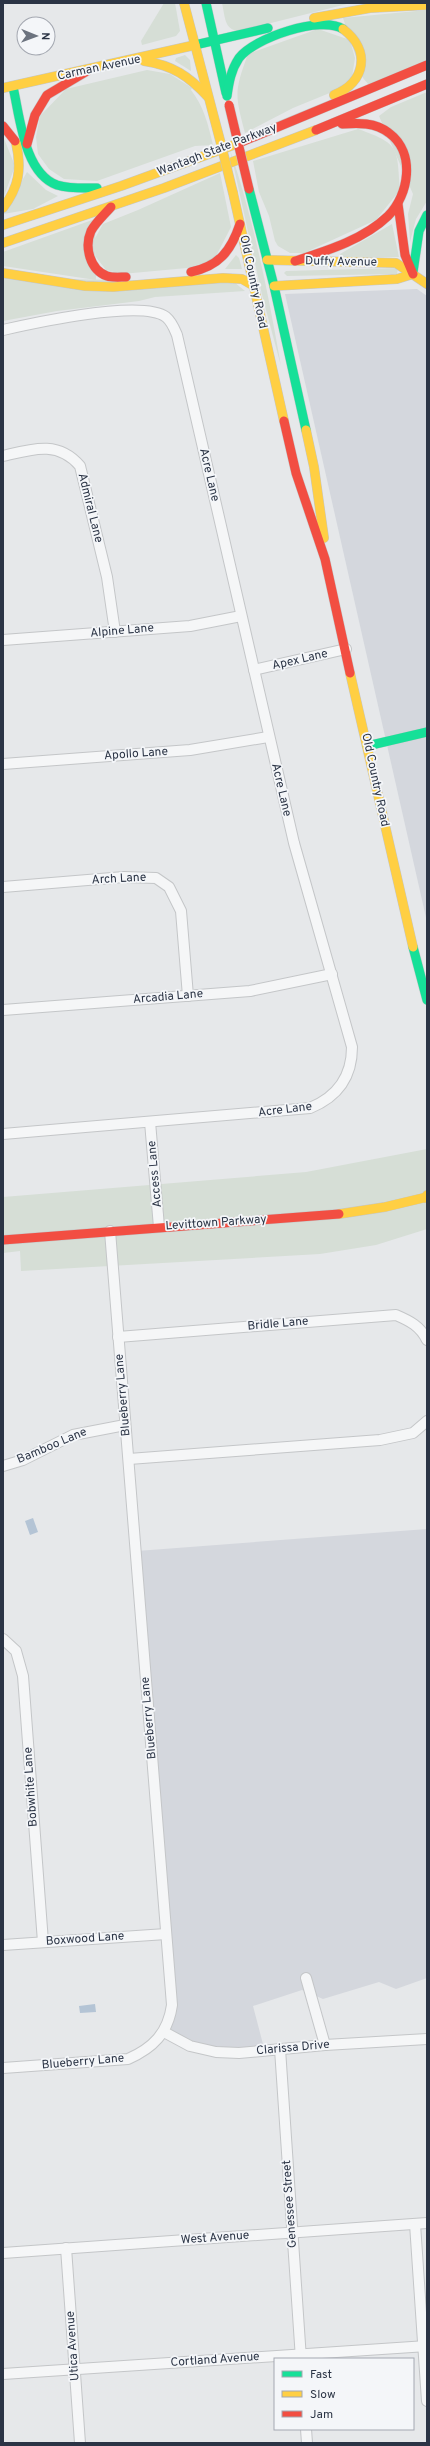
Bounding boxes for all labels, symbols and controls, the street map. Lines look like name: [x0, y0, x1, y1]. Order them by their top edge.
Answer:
north arrow: [16, 16, 56, 56]
text: N: [38, 32, 52, 40]
street label: Carman Avenue: [56, 51, 142, 85]
street label: Wantagh State Parkway: [155, 120, 279, 180]
street label: Old Country Road: [235, 234, 271, 330]
street label: Duffy Avenue: [305, 253, 377, 271]
street label: Acre Lane: [195, 447, 223, 503]
street label: Admiral Lane: [74, 471, 106, 545]
street label: Alpine Lane: [89, 620, 155, 642]
street label: Apex Lane: [271, 646, 329, 674]
street label: Old Country Road: [357, 732, 393, 828]
street label: Apollo Lane: [103, 744, 169, 764]
street label: Acre Lane: [267, 762, 295, 818]
street label: Arch Lane: [91, 870, 147, 888]
street label: Arcadia Lane: [132, 986, 204, 1008]
street label: Acre Lane: [257, 1099, 313, 1121]
street label: Access Lane: [144, 1140, 166, 1208]
street label: Levittown Parkway: [165, 1211, 267, 1235]
street label: Bridle Lane: [247, 1313, 309, 1335]
street label: Blueberry Lane: [111, 1353, 135, 1437]
street label: Bamboo Lane: [15, 1424, 89, 1468]
street label: Blueberry Lane: [137, 1676, 161, 1760]
street label: Bobwhite Lane: [20, 1747, 42, 1827]
street label: Boxwood Lane: [45, 1928, 125, 1950]
street label: Clarissa Drive: [256, 2037, 330, 2059]
street label: Blueberry Lane: [41, 2050, 125, 2074]
street label: Genessee Street: [279, 2159, 301, 2249]
street label: West Avenue: [180, 2228, 250, 2248]
street label: Utica Avenue: [63, 2310, 83, 2382]
street label: Cortland Avenue: [170, 2349, 260, 2371]
legend: [274, 2358, 414, 2430]
text: Fast: [310, 2367, 332, 2383]
text: Slow: [310, 2387, 336, 2403]
text: Jam: [310, 2407, 333, 2423]

